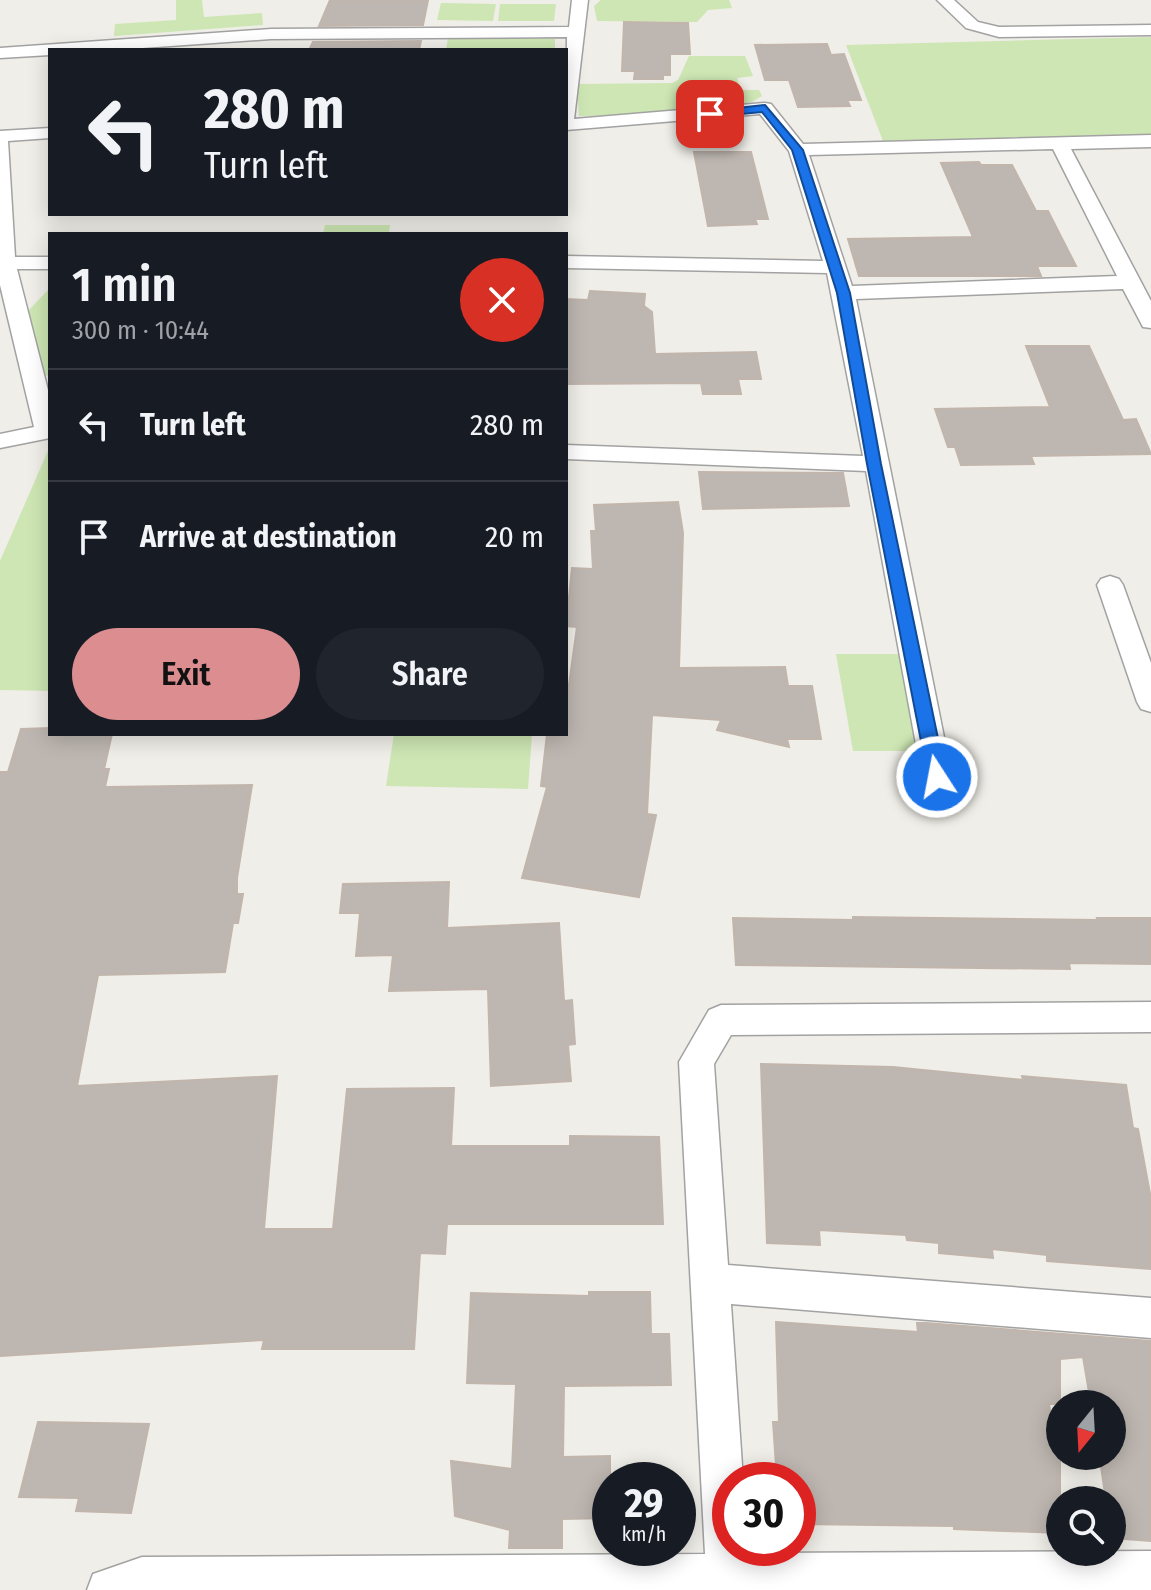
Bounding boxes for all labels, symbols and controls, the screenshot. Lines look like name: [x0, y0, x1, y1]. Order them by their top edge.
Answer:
text: 280 m: [204, 76, 344, 143]
icon: left: [72, 80, 176, 184]
pin: [676, 80, 744, 148]
icon: arrive: [688, 92, 732, 136]
text: Turn left: [204, 144, 328, 188]
text: 1 min: [72, 256, 177, 314]
button: close: [460, 258, 544, 342]
text: 300 m · 10:44: [72, 315, 209, 346]
icon: left: [72, 403, 116, 447]
text: Turn left: [140, 407, 246, 443]
text: 280 m: [470, 407, 544, 443]
icon: arrive: [72, 515, 116, 559]
text: Arrive at destination: [140, 519, 397, 555]
text: 20 m: [485, 519, 544, 555]
button: Exit: [72, 628, 300, 720]
button: Share: [316, 628, 544, 720]
position arrow: [895, 735, 979, 819]
north arrow: [1046, 1390, 1126, 1470]
map controls: [1046, 1390, 1126, 1566]
speed limit sign: 30: [712, 1462, 816, 1566]
text: 29: [624, 1480, 663, 1528]
button: search: [1046, 1486, 1126, 1566]
text: km/h: [622, 1522, 666, 1546]

